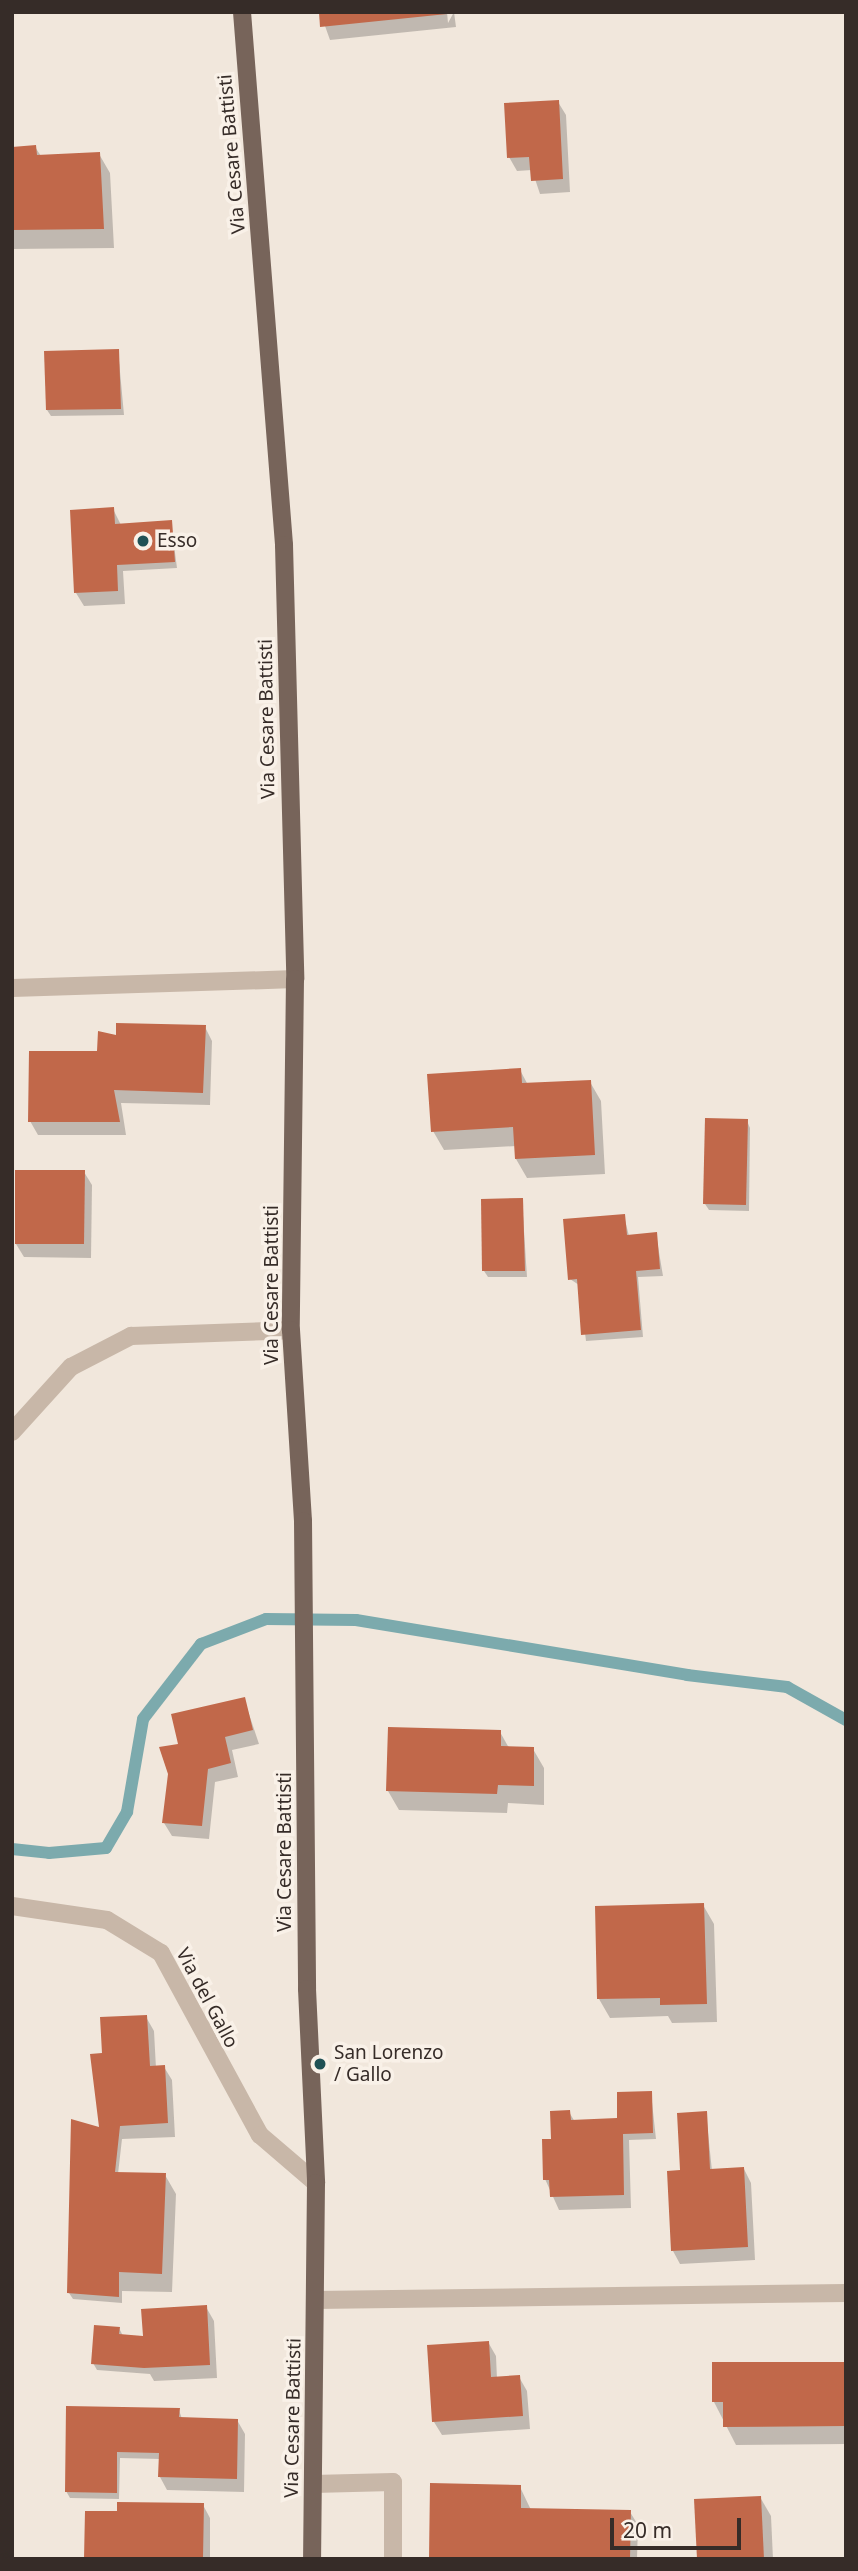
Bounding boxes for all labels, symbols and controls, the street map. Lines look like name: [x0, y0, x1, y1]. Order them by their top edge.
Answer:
street label: Via Cesare Battisti: [214, 73, 250, 235]
place label: Esso: [157, 530, 197, 552]
marker: Esso: [135, 533, 151, 549]
street label: Via Cesare Battisti: [254, 639, 280, 799]
street label: Via Cesare Battisti: [261, 1205, 283, 1365]
street label: Via Cesare Battisti: [274, 1772, 296, 1932]
street label: Via del Gallo: [171, 1944, 243, 2052]
place label: San Lorenzo / Gallo: [334, 2042, 444, 2086]
marker: San Lorenzo / Gallo: [312, 2056, 328, 2072]
street label: Via Cesare Battisti: [280, 2338, 306, 2498]
scale bar: [613, 2504, 744, 2548]
text: 20 m: [623, 2516, 672, 2544]

